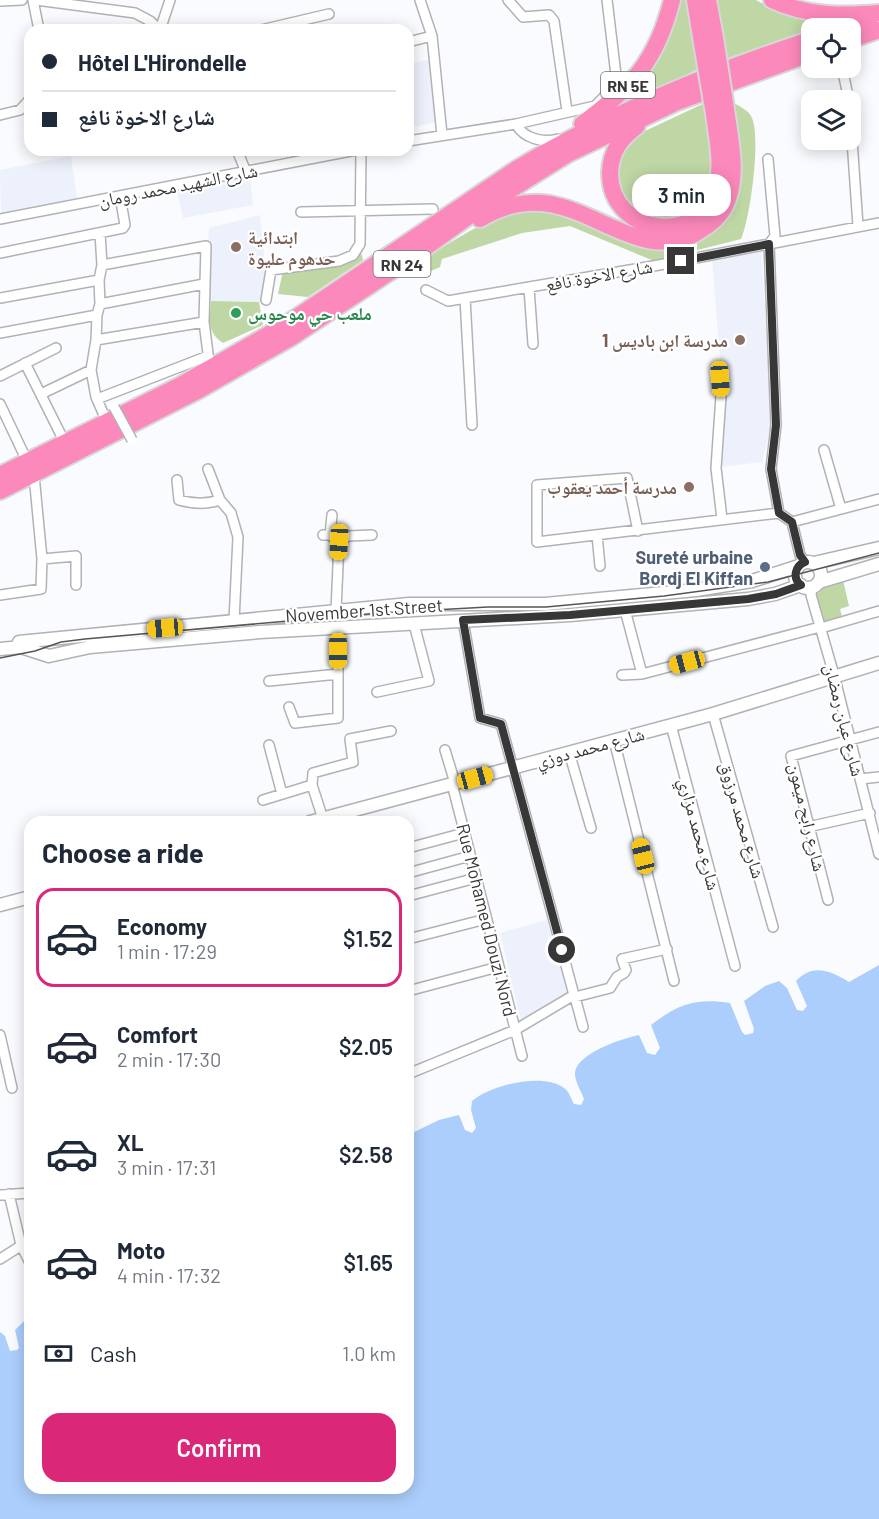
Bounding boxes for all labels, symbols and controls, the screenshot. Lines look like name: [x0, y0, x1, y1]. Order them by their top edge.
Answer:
map controls: [801, 18, 861, 150]
button: locate: [801, 18, 861, 78]
text: Hôtel L'Hirondelle: [78, 49, 247, 75]
road number: RN 5E: [601, 72, 655, 98]
button: layers: [801, 90, 861, 150]
text: شارع الاخوة نافع: [78, 103, 215, 129]
street label: شارع الشهيد محمد رومان: [97, 159, 260, 212]
callout: 3 min: [632, 174, 730, 216]
text: 3 min: [658, 183, 705, 207]
place label: ابتدائية حدهوم عليوة: [248, 226, 336, 271]
marker: ابتدائية حدهوم عليوة: [229, 240, 243, 254]
route end: [667, 247, 694, 274]
road number: RN 24: [374, 251, 430, 277]
street label: شارع الاخوة نافع: [544, 255, 654, 297]
place label: ملعب حي موحوس: [248, 302, 372, 328]
marker: ملعب حي موحوس: [229, 306, 243, 320]
place label: مدرسة ابن باديس 1: [602, 329, 728, 352]
marker: مدرسة ابن باديس 1: [733, 333, 747, 347]
car: [710, 360, 730, 398]
place label: مدرسة أحمد يعقوب: [547, 476, 677, 499]
marker: مدرسة أحمد يعقوب: [682, 480, 696, 494]
car: [329, 524, 349, 560]
place label: Sureté urbaine Bordj El Kiffan: [635, 546, 753, 589]
marker: Sureté urbaine Bordj El Kiffan: [758, 560, 772, 574]
street label: November 1st Street: [284, 594, 444, 626]
car: [146, 617, 184, 639]
car: [329, 633, 347, 669]
car: [667, 649, 707, 675]
street label: شارع عبان رمضان: [819, 661, 870, 779]
street label: شارع محمد دوزي: [533, 722, 648, 776]
street label: شارع محمد مرزوق: [715, 759, 770, 881]
street label: شارع رابح ميمون: [783, 761, 831, 874]
car: [455, 765, 495, 791]
street label: شارع محمد مزاري: [670, 775, 726, 894]
street label: Rue Mohamed Douzi Nord: [452, 821, 522, 1019]
text: Choose a ride: [42, 836, 204, 868]
car: [630, 836, 656, 876]
icon: car: [45, 911, 99, 965]
text: Economy: [117, 913, 207, 939]
text: $1.52: [343, 925, 393, 951]
route start: [548, 936, 575, 963]
text: 1 min · 17:29: [117, 939, 217, 963]
icon: car: [45, 1019, 99, 1073]
text: Comfort: [117, 1021, 198, 1047]
text: $2.05: [339, 1033, 393, 1059]
text: 2 min · 17:30: [117, 1047, 221, 1071]
icon: car: [45, 1127, 99, 1181]
text: XL: [117, 1129, 143, 1155]
text: $2.58: [339, 1141, 393, 1167]
text: 3 min · 17:31: [117, 1155, 216, 1179]
icon: car: [45, 1235, 99, 1289]
text: Moto: [117, 1237, 165, 1263]
text: $1.65: [343, 1249, 393, 1275]
text: 4 min · 17:32: [117, 1263, 221, 1287]
icon: cash: [42, 1337, 75, 1370]
text: Cash: [90, 1340, 137, 1366]
text: 1.0 km: [342, 1341, 396, 1365]
button: Confirm: [42, 1413, 396, 1482]

